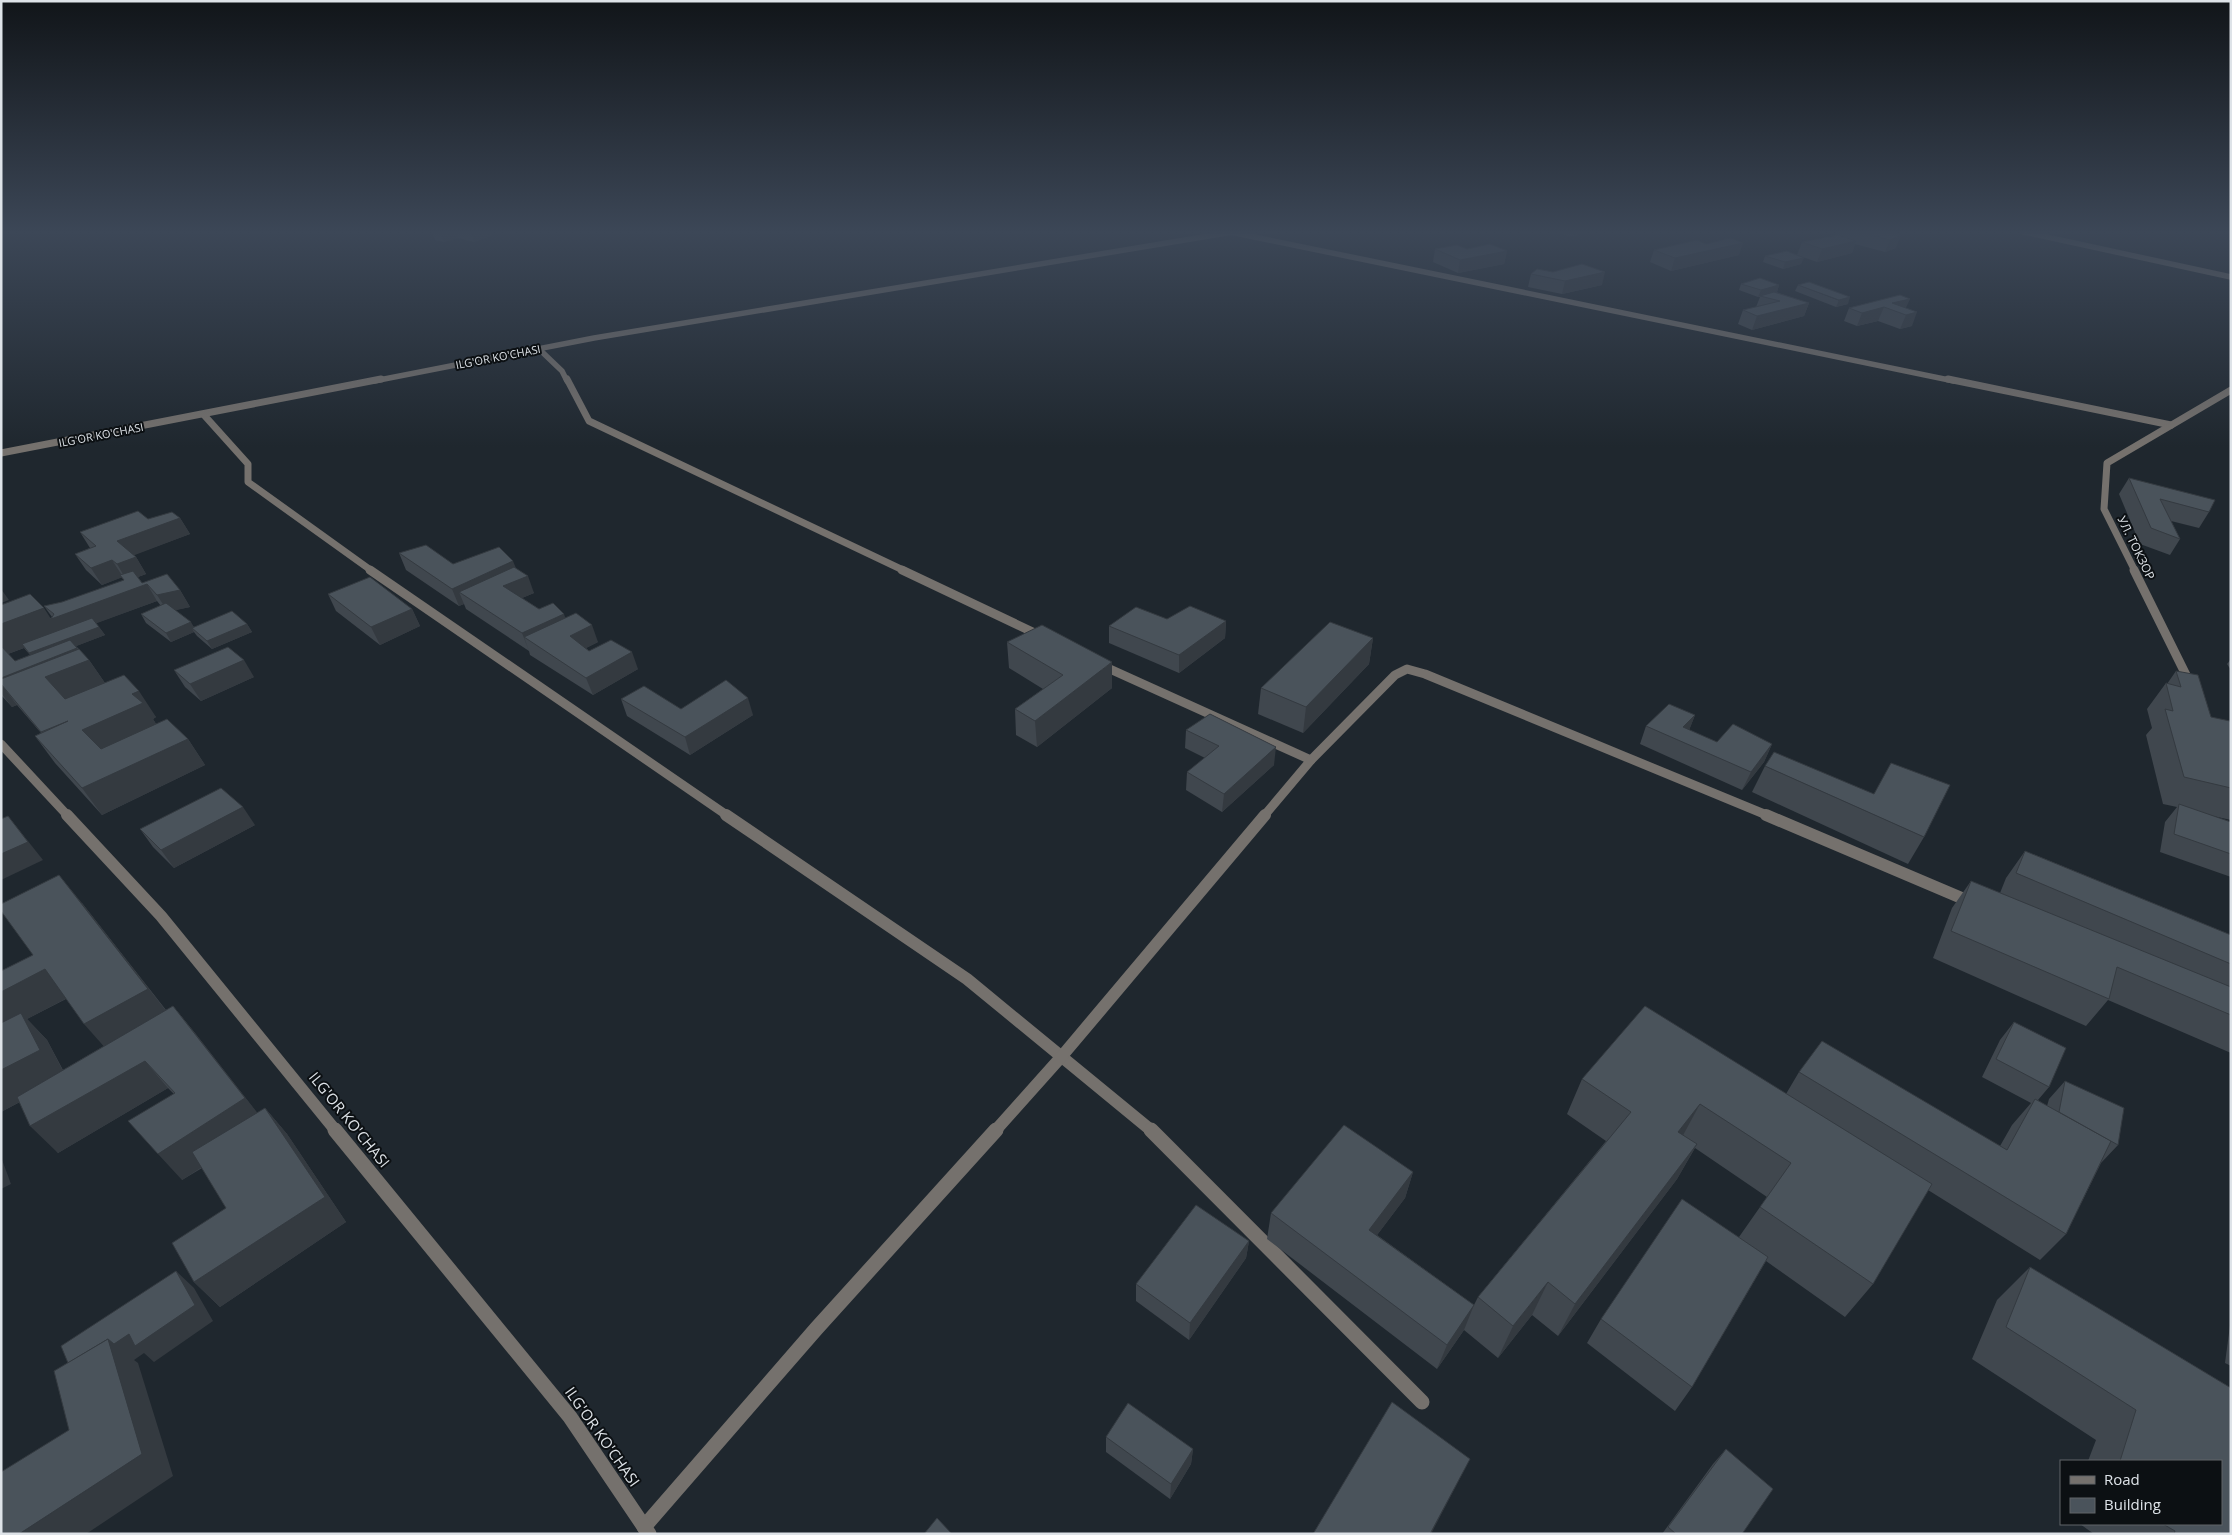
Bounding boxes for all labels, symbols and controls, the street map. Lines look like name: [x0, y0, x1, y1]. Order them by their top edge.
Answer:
street label: ILG'OR KO'CHASI: [454, 341, 542, 372]
street label: ILG'OR KO'CHASI: [57, 419, 145, 450]
street label: УЛ. ТОКЗОР: [2114, 513, 2159, 582]
street label: ILG'OR KO'CHASI: [305, 1067, 395, 1171]
street label: ILG'OR KO'CHASI: [561, 1383, 645, 1490]
legend: [2060, 1460, 2222, 1525]
text: Road: [2104, 1469, 2140, 1489]
text: Building: [2104, 1494, 2161, 1514]

